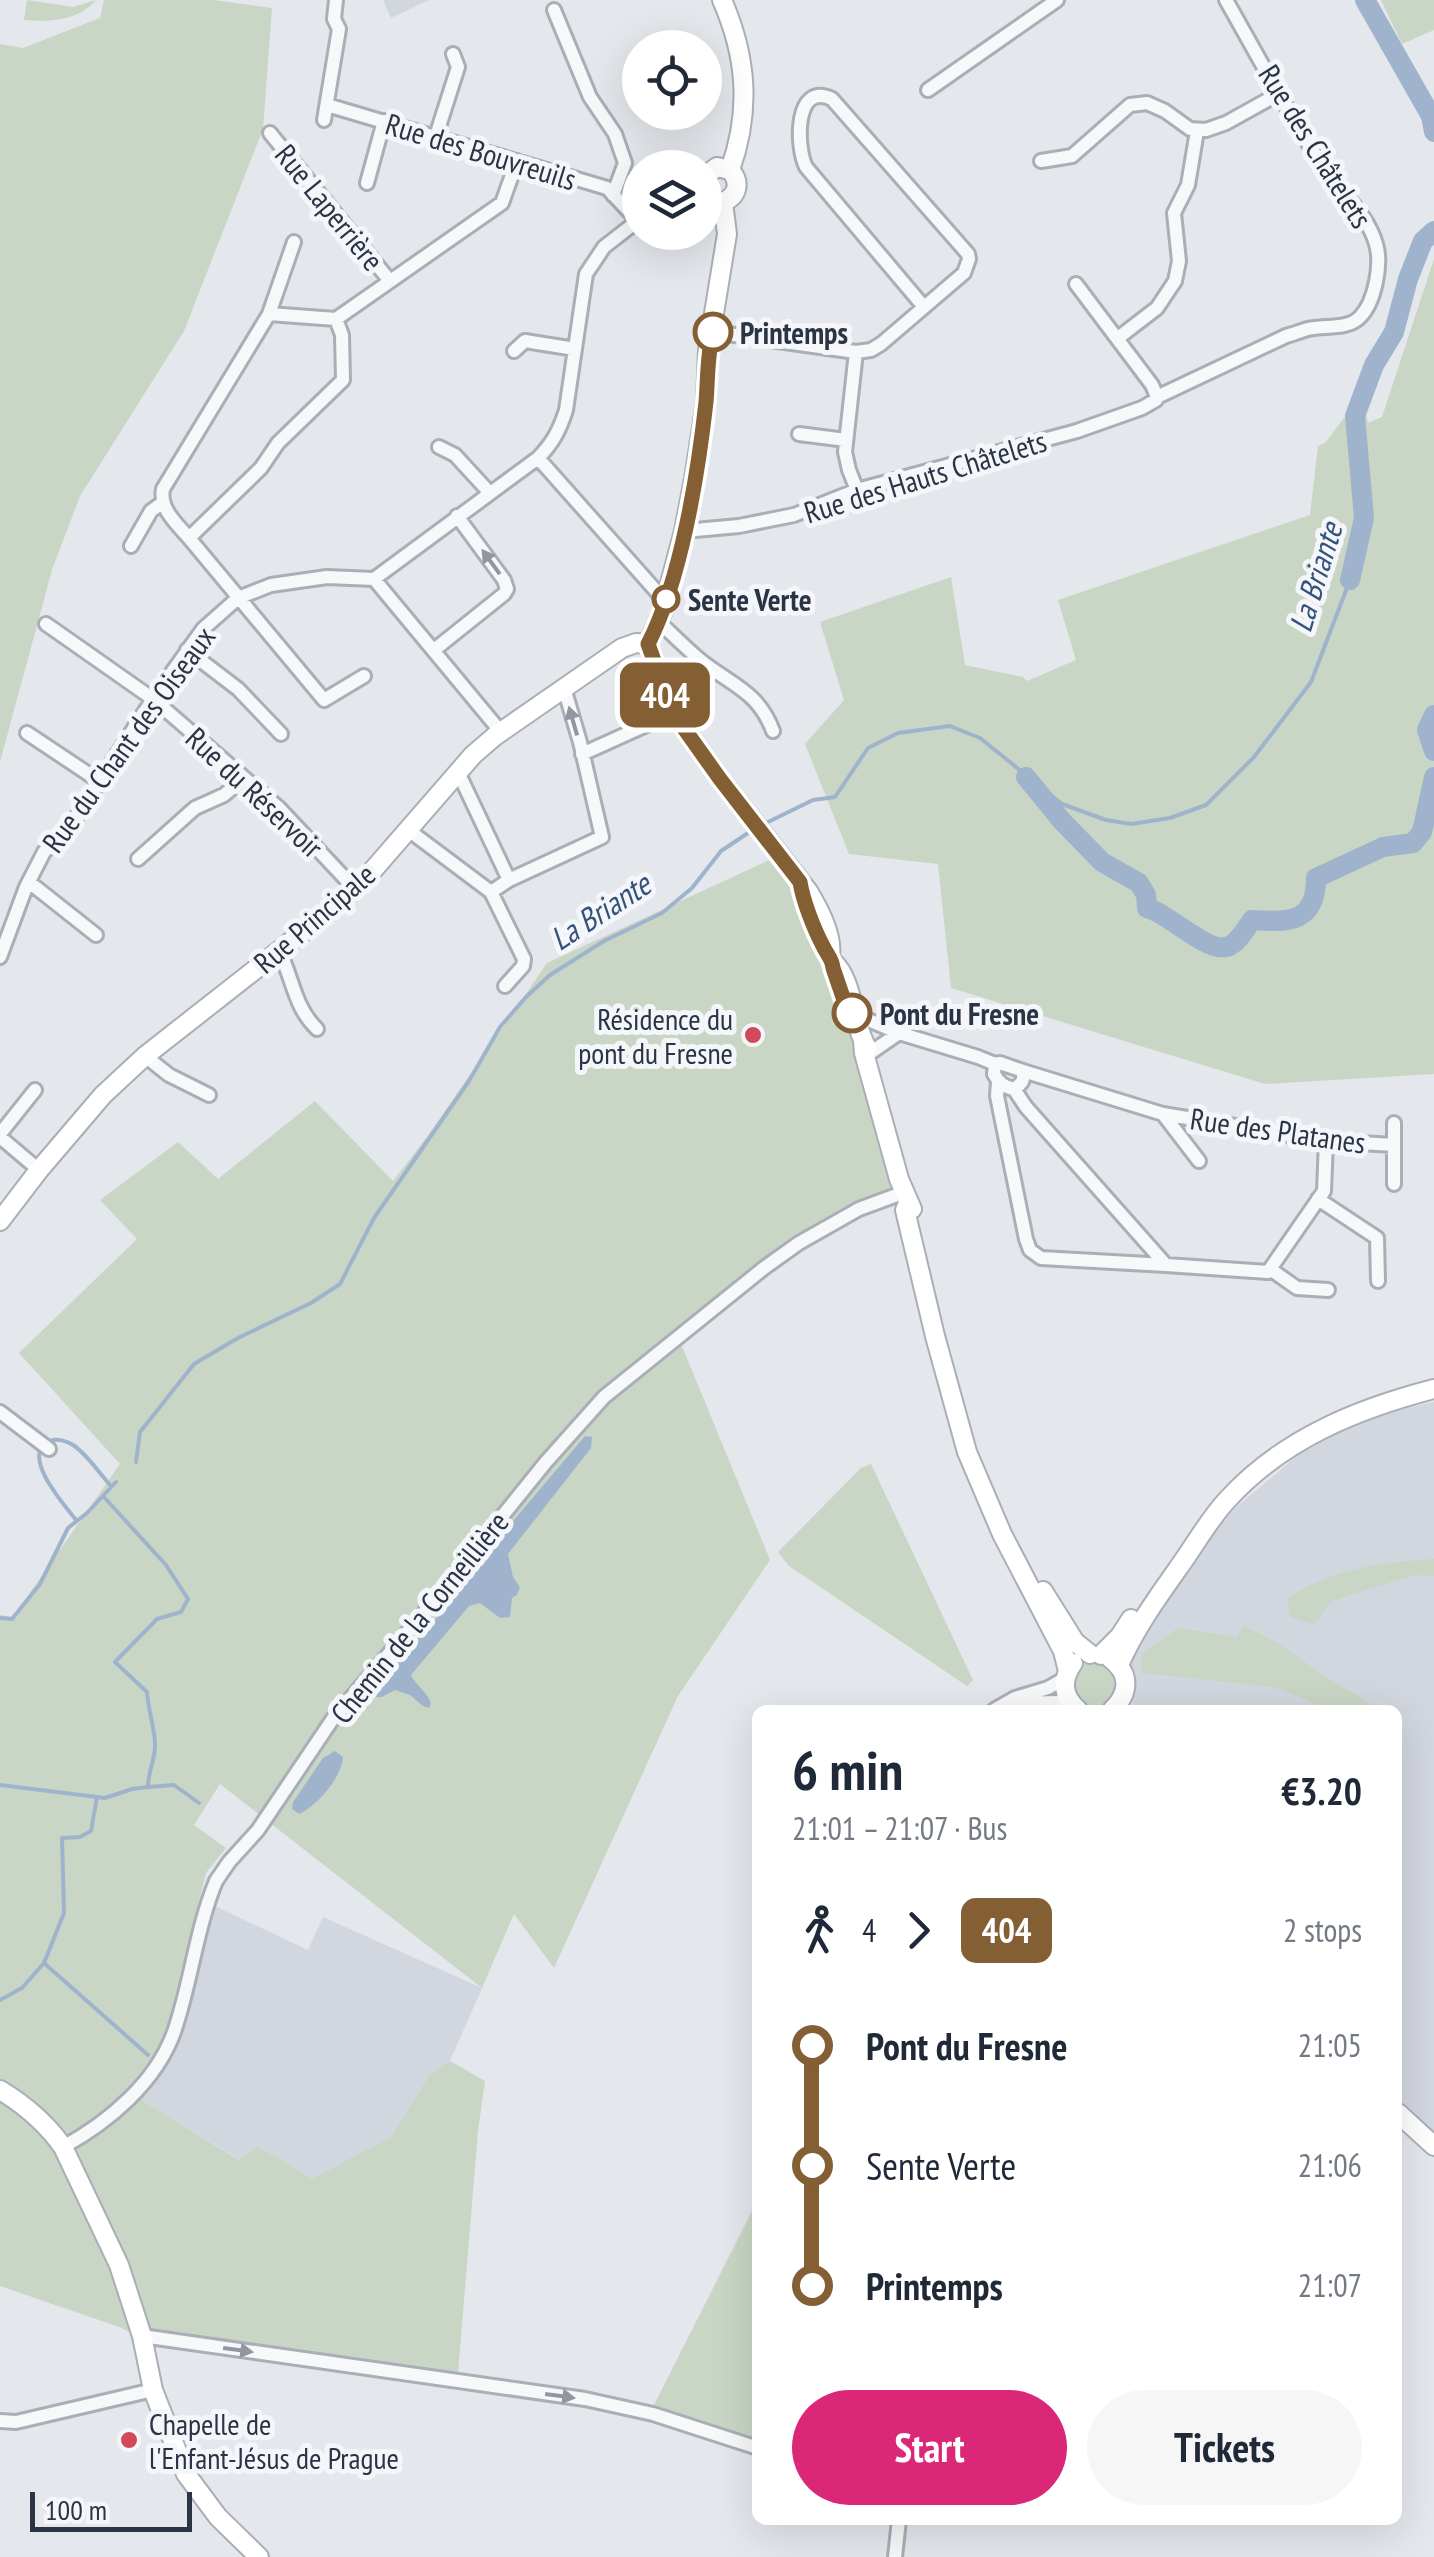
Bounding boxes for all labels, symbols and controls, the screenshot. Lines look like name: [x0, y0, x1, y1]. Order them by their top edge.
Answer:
map controls: [622, 30, 722, 250]
button: locate: [622, 30, 722, 130]
street label: Rue des Châtelets: [1250, 57, 1382, 235]
street label: Rue des Bouvreuils: [381, 104, 581, 198]
street label: Rue Laperrière: [267, 136, 393, 278]
button: layers: [622, 150, 722, 250]
marker: Printemps: [694, 313, 732, 351]
place label: Printemps: [740, 313, 848, 352]
street label: Rue des Hauts Châtelets: [799, 421, 1051, 531]
water label: La Briante: [1279, 516, 1352, 637]
one-way arrow: [482, 549, 501, 575]
place label: Sente Verte: [688, 580, 812, 619]
marker: Sente Verte: [653, 586, 679, 612]
street label: Rue du Chant des Oiseaux: [33, 618, 223, 860]
line badge: 404: [608, 662, 722, 728]
text: 404: [640, 672, 690, 718]
one-way arrow: [565, 705, 580, 736]
street label: Rue du Réservoir: [178, 718, 333, 866]
street label: Rue Principale: [245, 855, 383, 981]
water label: La Briante: [542, 862, 660, 959]
marker: Pont du Fresne: [833, 994, 871, 1032]
place label: Pont du Fresne: [880, 994, 1039, 1033]
place label: Résidence du pont du Fresne: [578, 999, 733, 1072]
marker: Résidence du pont du Fresne: [742, 1024, 764, 1046]
street label: Rue des Platanes: [1188, 1098, 1368, 1162]
street label: Chemin de la Corneillière: [322, 1503, 516, 1731]
text: 6 min: [792, 1734, 903, 1805]
text: €3.20: [1281, 1766, 1362, 1815]
text: 21:01 – 21:07 · Bus: [792, 1807, 1007, 1849]
icon: walk: [792, 1903, 847, 1958]
icon: forward: [891, 1903, 946, 1958]
text: 404: [981, 1907, 1032, 1953]
text: 4: [862, 1909, 876, 1951]
text: 2 stops: [1283, 1909, 1362, 1951]
text: Pont du Fresne: [866, 2021, 1067, 2070]
text: 21:05: [1298, 2024, 1362, 2066]
text: Sente Verte: [866, 2141, 1016, 2190]
text: 21:06: [1298, 2144, 1362, 2186]
text: Printemps: [866, 2261, 1003, 2310]
text: 21:07: [1298, 2264, 1362, 2306]
one-way arrow: [223, 2342, 255, 2358]
one-way arrow: [545, 2388, 576, 2404]
button: Start: [792, 2390, 1067, 2505]
button: Tickets: [1087, 2390, 1362, 2505]
place label: Chapelle de l'Enfant-Jésus de Prague: [149, 2404, 399, 2477]
marker: Chapelle de l'Enfant-Jésus de Prague: [118, 2429, 140, 2451]
scale bar: [30, 2487, 192, 2532]
text: 100 m: [45, 2491, 107, 2528]

